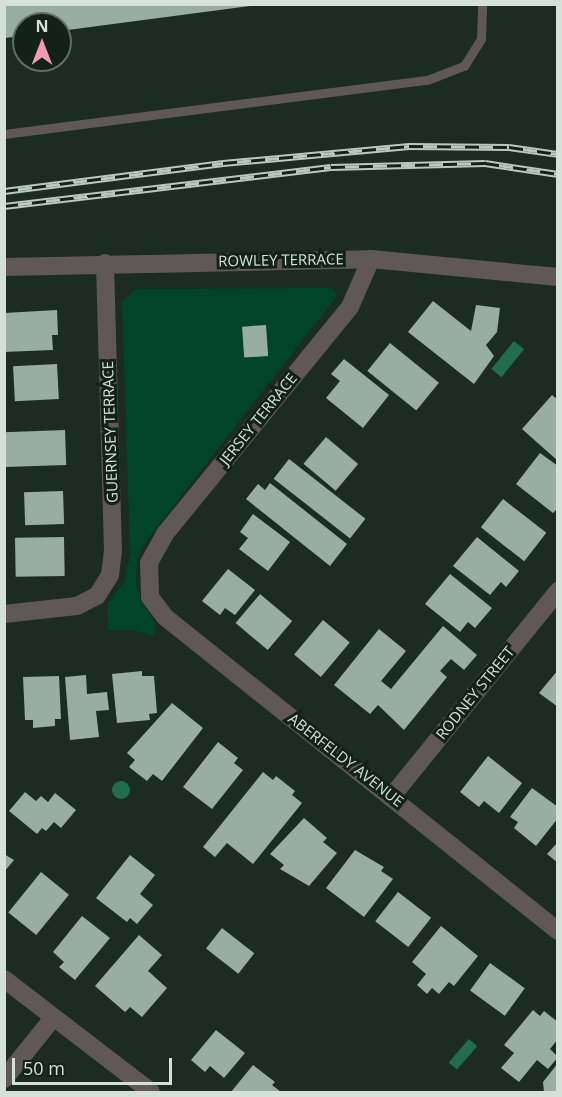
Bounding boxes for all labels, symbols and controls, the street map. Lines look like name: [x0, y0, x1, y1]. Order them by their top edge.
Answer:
north arrow: [12, 12, 72, 72]
text: N: [35, 15, 49, 37]
street label: ROWLEY TERRACE: [218, 250, 344, 270]
street label: GUERNSEY TERRACE: [99, 361, 121, 503]
street label: JERSEY TERRACE: [215, 369, 301, 469]
street label: RODNEY STREET: [432, 643, 518, 743]
street label: ABERFELDY AVENUE: [285, 709, 407, 811]
scale bar: [15, 1046, 176, 1084]
text: 50 m: [23, 1056, 65, 1080]

